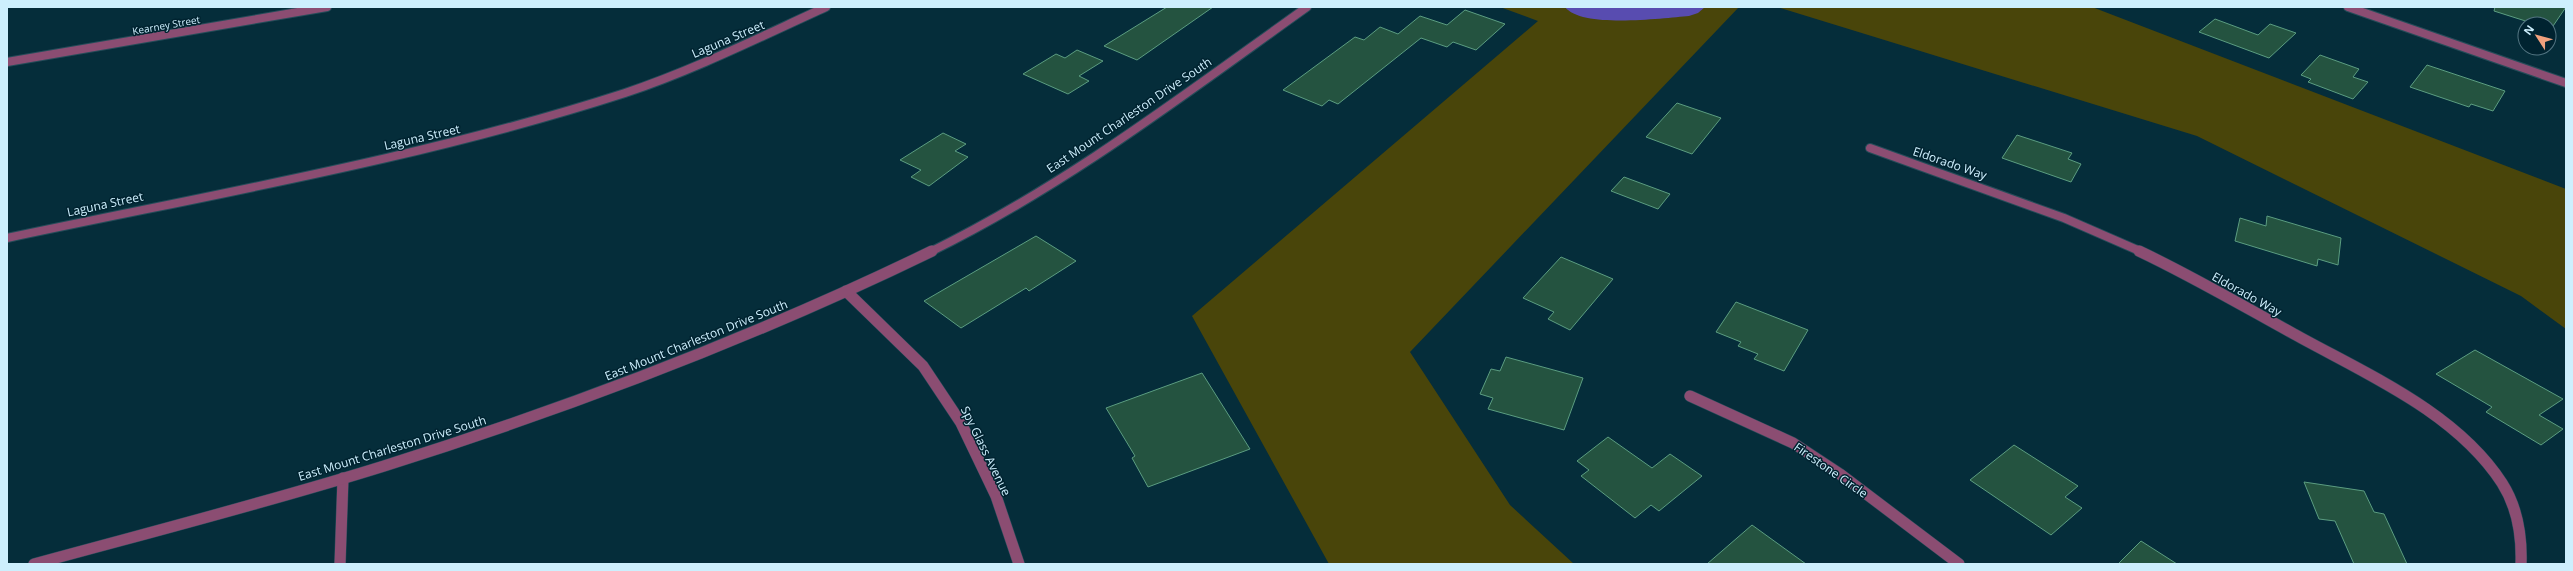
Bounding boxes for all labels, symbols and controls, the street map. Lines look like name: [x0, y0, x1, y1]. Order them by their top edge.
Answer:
street label: Kearney Street: [131, 12, 201, 38]
street label: Laguna Street: [689, 16, 767, 62]
north arrow: [2517, 16, 2557, 56]
text: N: [2520, 22, 2537, 38]
street label: East Mount Charleston Drive South: [1043, 53, 1215, 177]
street label: Laguna Street: [382, 120, 462, 154]
street label: Eldorado Way: [1911, 142, 1990, 184]
street label: Laguna Street: [65, 188, 145, 220]
street label: Eldorado Way: [2209, 268, 2286, 321]
street label: East Mount Charleston Drive South: [602, 295, 790, 385]
street label: Spy Glass Avenue: [957, 403, 1015, 499]
street label: East Mount Charleston Drive South: [296, 411, 488, 485]
street label: Firestone Circle: [1791, 438, 1871, 502]

